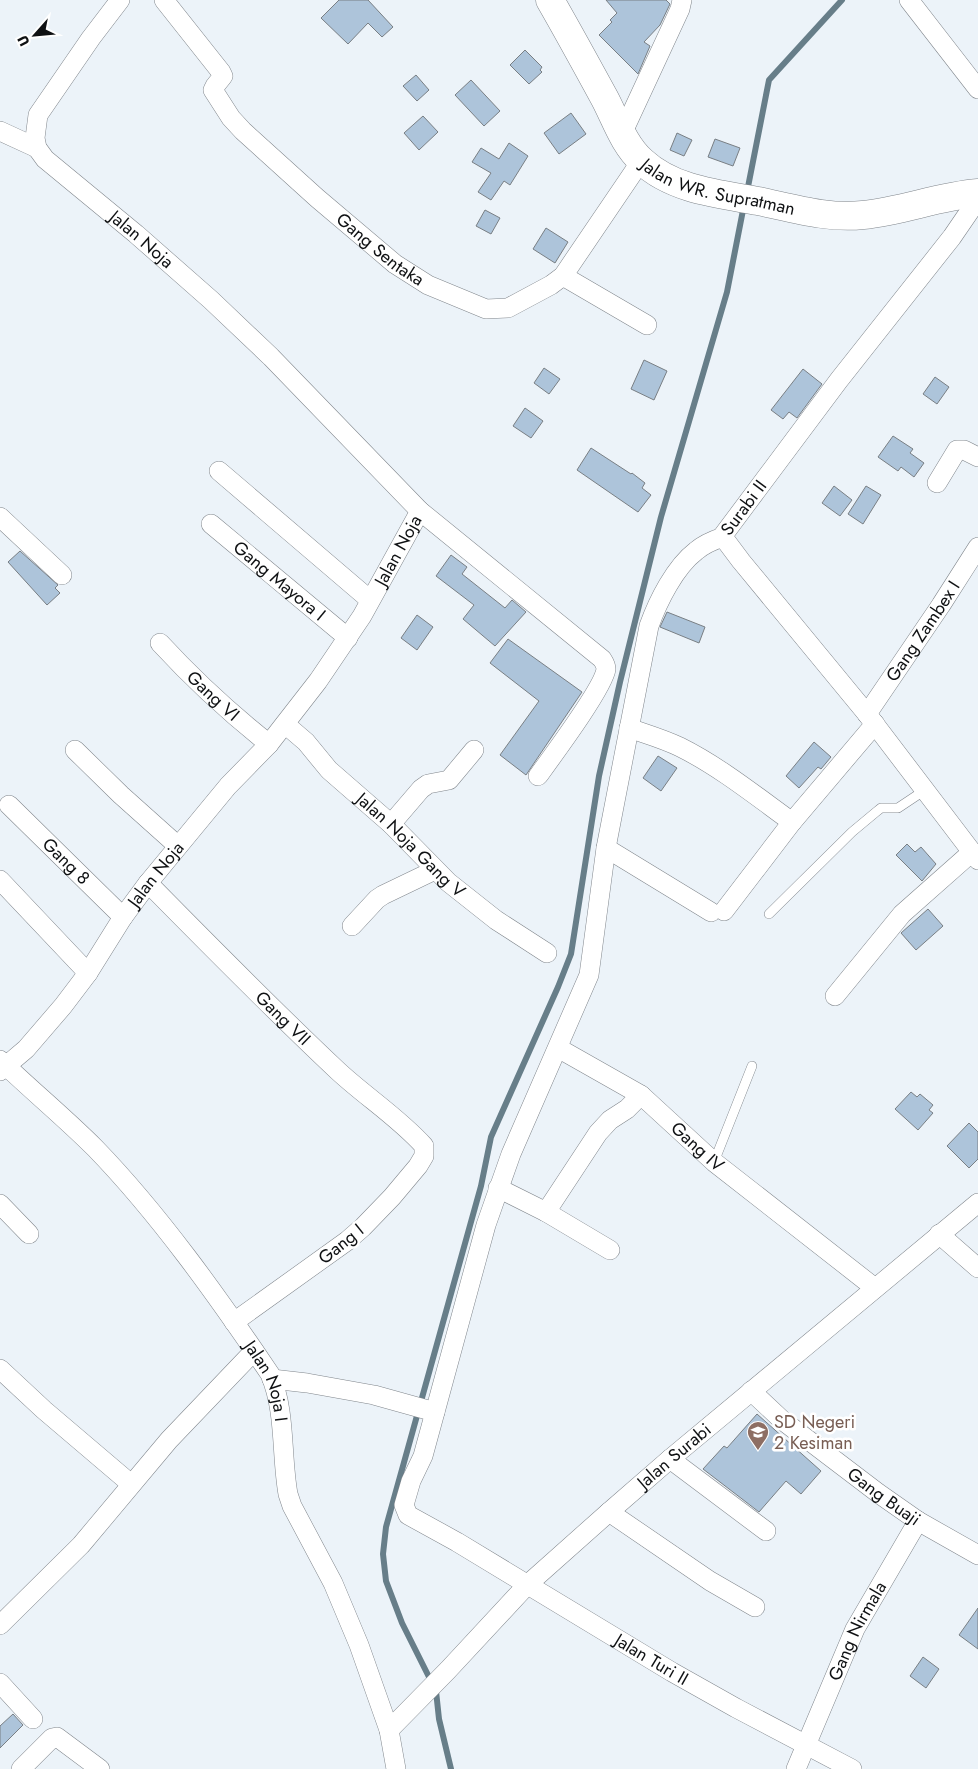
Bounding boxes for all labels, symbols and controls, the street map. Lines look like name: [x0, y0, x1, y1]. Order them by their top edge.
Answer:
north arrow: [10, 10, 60, 60]
text: U: [12, 32, 35, 50]
street label: Jalan WR. Supratman: [633, 151, 798, 222]
street label: Jalan Noja: [102, 203, 180, 275]
street label: Gang Sentaka: [330, 207, 429, 292]
street label: Surabi II: [714, 475, 773, 541]
street label: Jalan Noja: [367, 510, 428, 592]
street label: Gang Mayora I: [228, 535, 331, 627]
street label: Gang Zambex I: [880, 575, 966, 687]
street label: Gang VI: [181, 665, 245, 727]
street label: Jalan Noja Gang V: [349, 785, 471, 904]
street label: Gang 8: [36, 832, 96, 891]
street label: Jalan Noja: [120, 836, 190, 914]
street label: Gang VII: [249, 985, 316, 1051]
street label: Gang IV: [665, 1116, 730, 1178]
street label: Gang I: [313, 1217, 369, 1271]
street label: Jalan Noja I: [237, 1333, 294, 1423]
place label: SD Negeri 2 Kesiman: [774, 1409, 855, 1456]
street label: Jalan Surabi: [630, 1417, 717, 1496]
school or university icon: SD Negeri 2 Kesiman: [746, 1420, 770, 1451]
street label: Gang Buaji: [842, 1461, 926, 1532]
street label: Gang Nirmala: [822, 1577, 893, 1685]
street label: Jalan Turi II: [608, 1626, 693, 1692]

